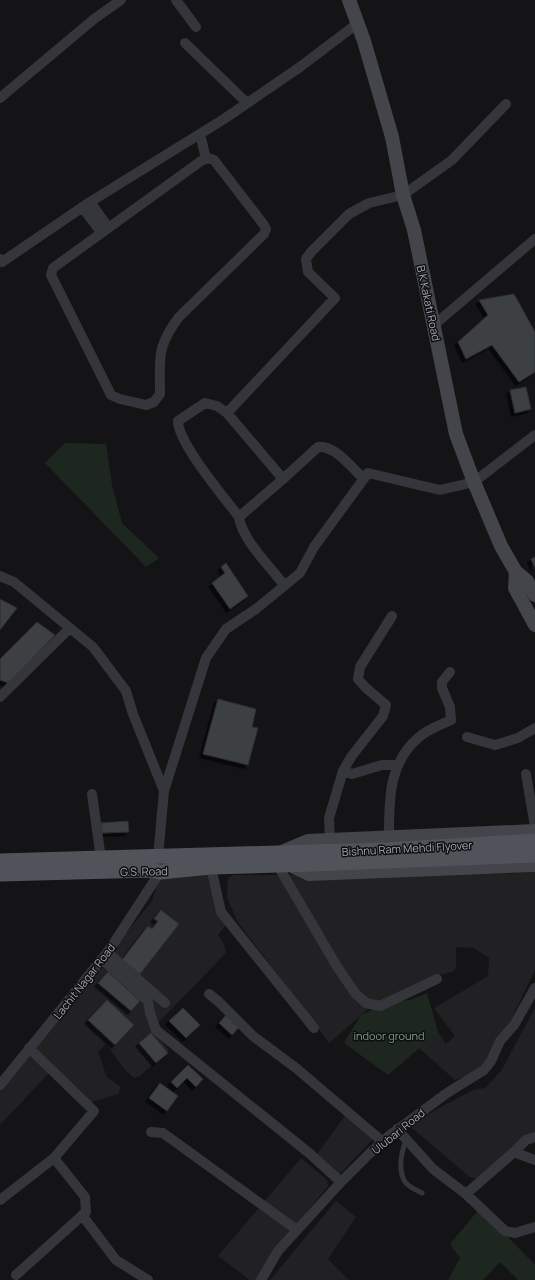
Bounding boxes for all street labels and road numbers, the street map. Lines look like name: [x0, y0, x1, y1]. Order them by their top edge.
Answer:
street label: B K Kakati Road: [414, 264, 444, 342]
street label: Bishnu Ram Mehdi Flyover: [341, 837, 473, 859]
street label: G.S. Road: [120, 863, 168, 879]
street label: Lachit Nagar Road: [50, 940, 118, 1022]
street label: Ulubari Road: [368, 1105, 428, 1157]

